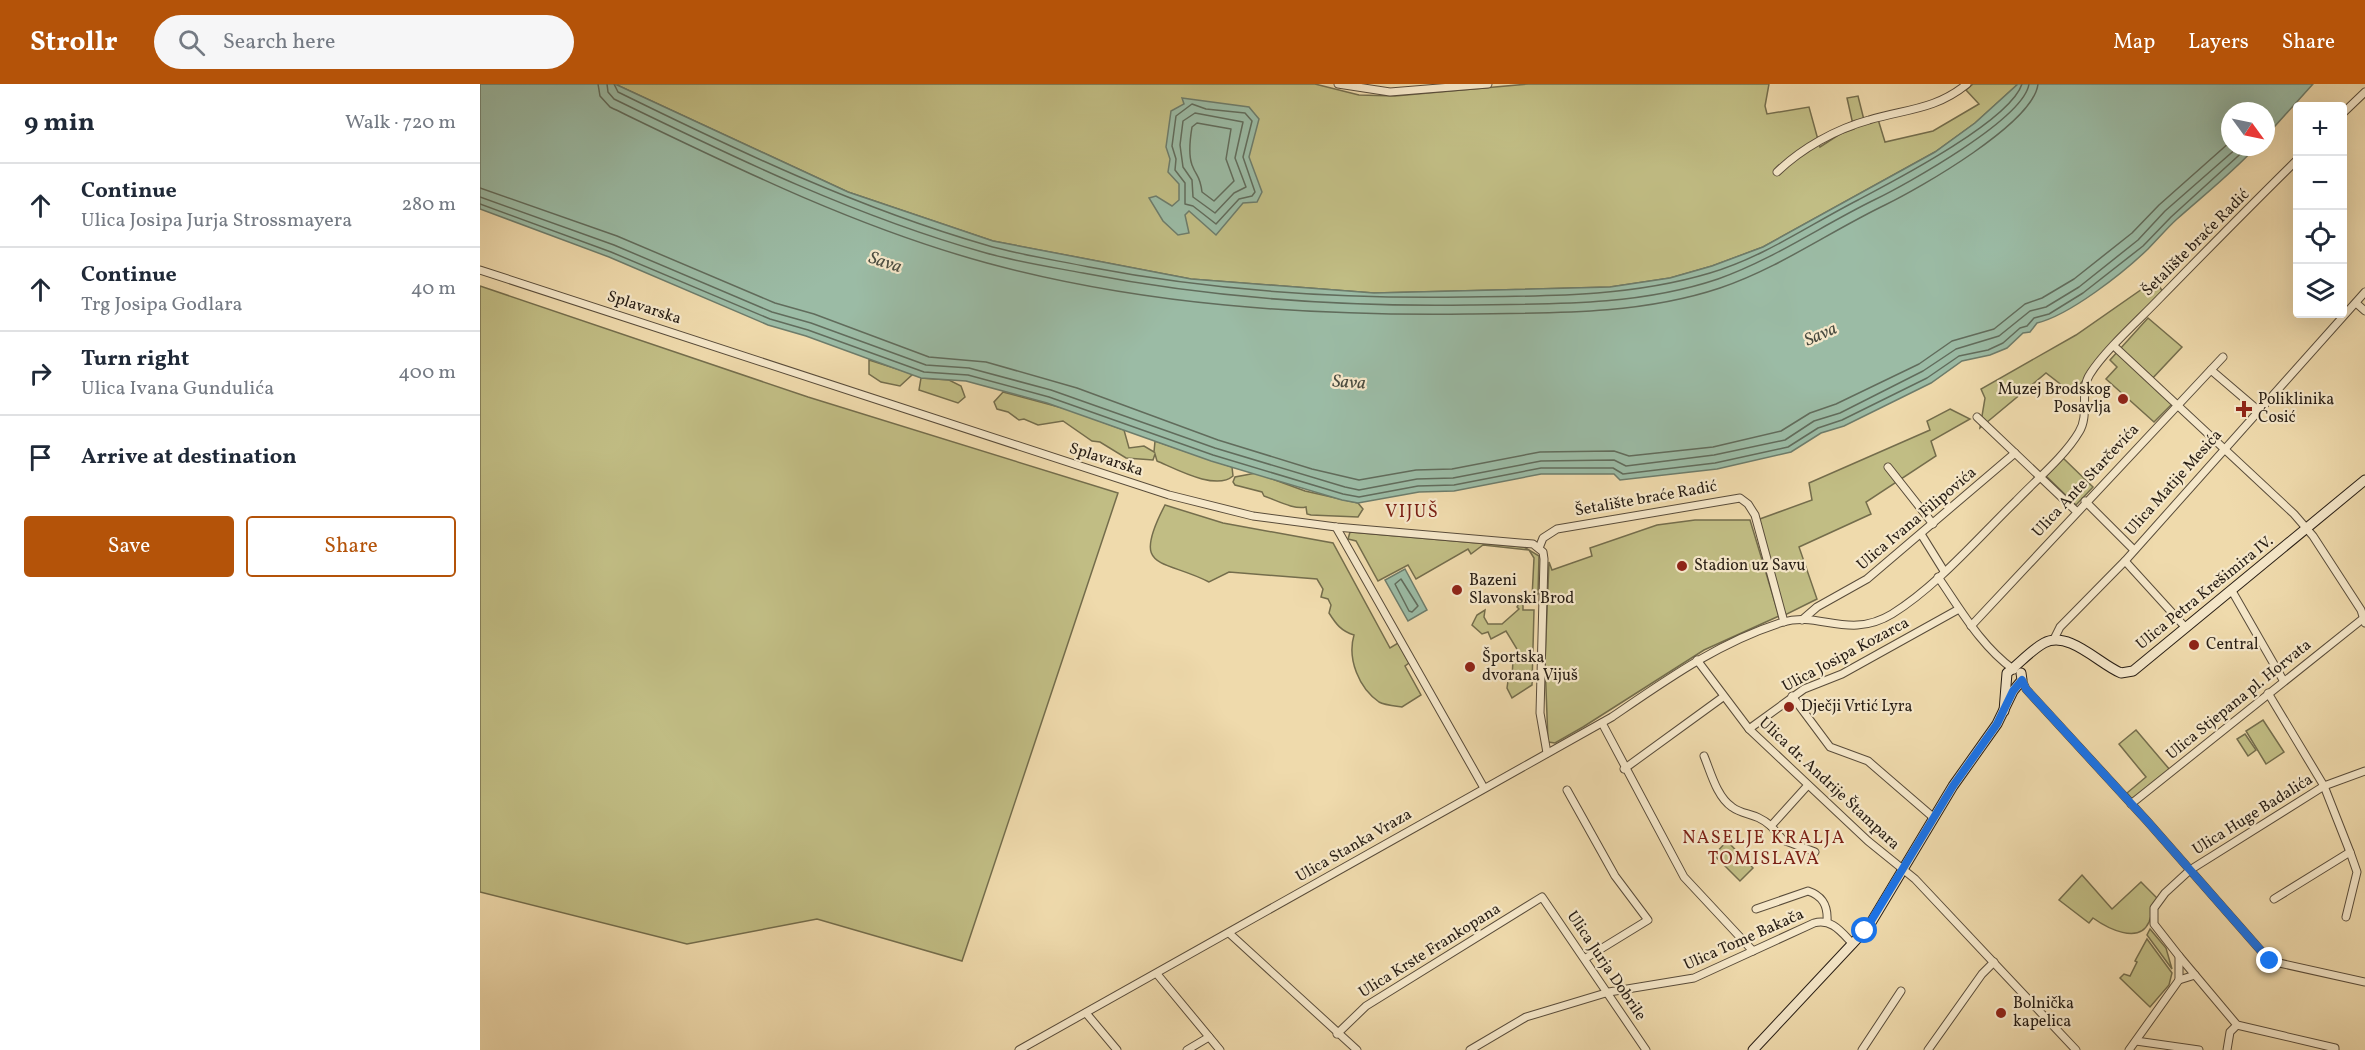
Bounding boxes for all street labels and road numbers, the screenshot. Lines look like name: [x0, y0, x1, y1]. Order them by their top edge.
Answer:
street label: Šetalište braće Radić: [2137, 184, 2255, 302]
street label: Splavarska: [604, 286, 684, 330]
street label: Ulica Ante Starčevića: [2028, 419, 2144, 543]
street label: Ulica Matije Mesića: [2120, 425, 2228, 541]
street label: Splavarska: [1066, 438, 1146, 482]
street label: Ulica Ivana Filipovića: [1852, 462, 1982, 576]
street label: Šetalište braće Radić: [1573, 475, 1719, 522]
street label: Ulica Petra Krešimira IV.: [2132, 531, 2278, 655]
street label: Ulica Josipa Kozarca: [1779, 612, 1913, 698]
street label: Ulica Stjepana pl. Horvata: [2162, 635, 2316, 765]
street label: Ulica dr. Andrije Štampara: [1754, 712, 1905, 855]
street label: Ulica Huge Badalića: [2188, 769, 2318, 861]
street label: Ulica Stanka Vraza: [1292, 804, 1416, 888]
street label: Ulica Krste Frankopana: [1355, 898, 1505, 1004]
street label: Ulica Tome Bakača: [1680, 904, 1808, 976]
street label: Ulica Jurja Dobrile: [1561, 907, 1651, 1025]

